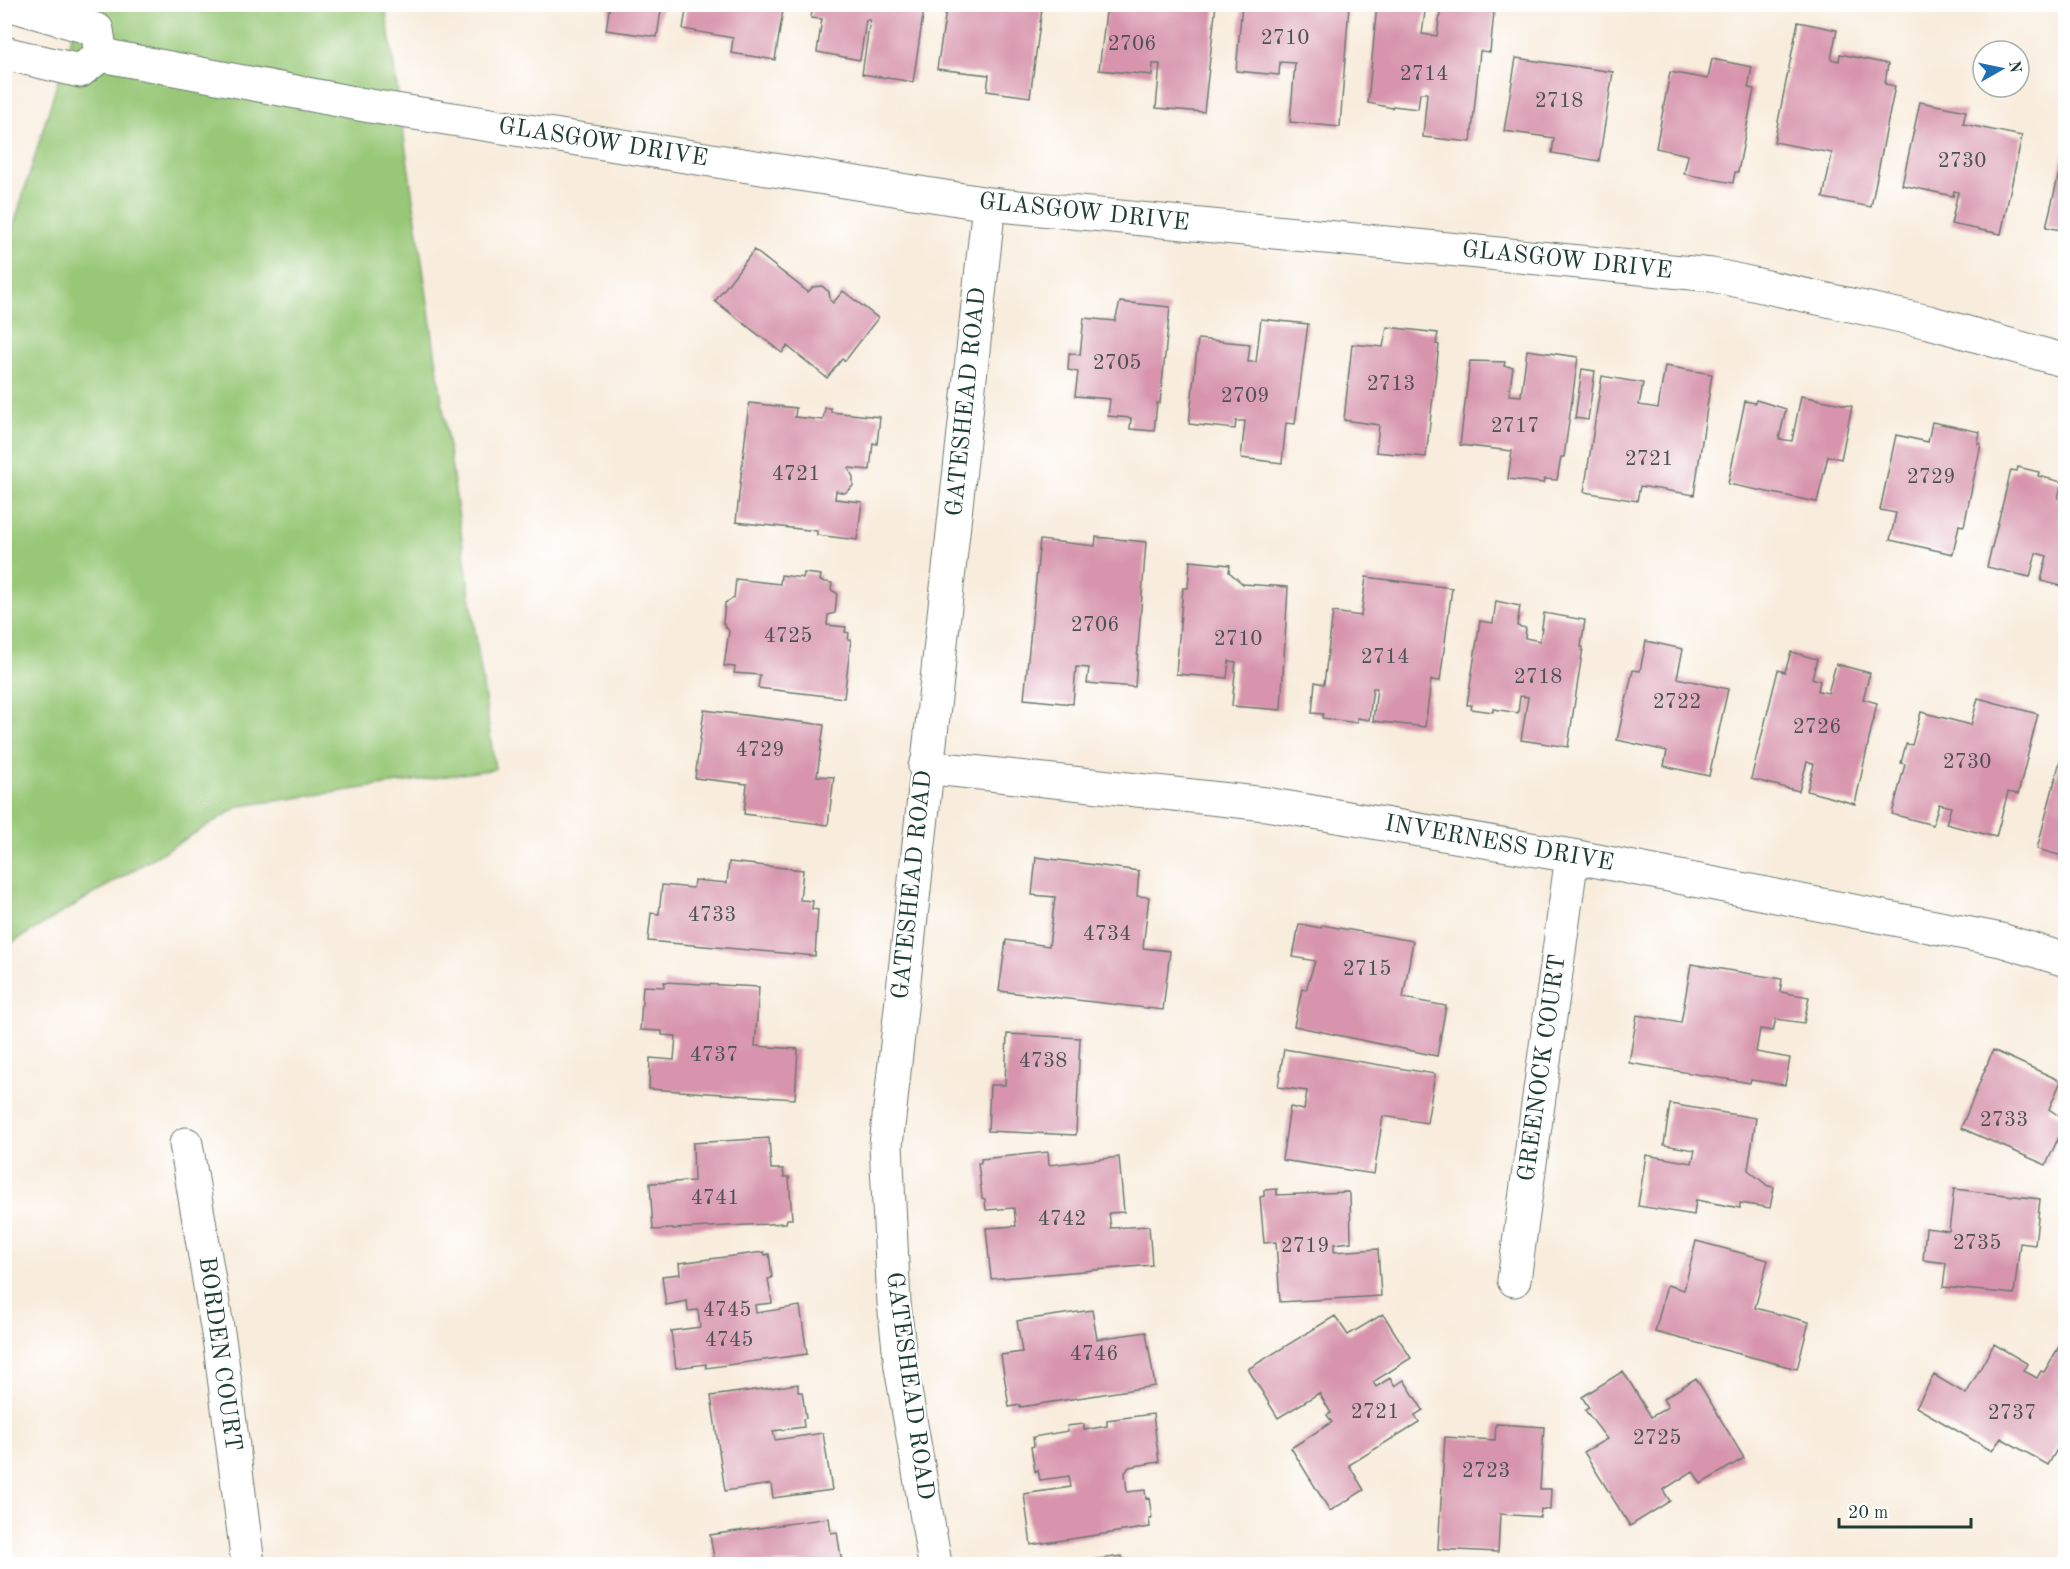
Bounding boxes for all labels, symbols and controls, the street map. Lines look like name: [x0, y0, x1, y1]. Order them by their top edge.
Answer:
house number: 2710: [1261, 28, 1309, 49]
house number: 2706: [1108, 34, 1156, 55]
north arrow: [1971, 39, 2031, 99]
text: N: [2005, 60, 2023, 75]
house number: 2714: [1400, 64, 1448, 85]
house number: 2718: [1535, 91, 1583, 112]
street label: GLASGOW DRIVE: [497, 115, 709, 171]
house number: 2730: [1938, 151, 1986, 172]
street label: GLASGOW DRIVE: [978, 190, 1190, 236]
street label: GLASGOW DRIVE: [1461, 238, 1673, 284]
street label: GATESHEAD ROAD: [943, 286, 991, 518]
house number: 2705: [1093, 353, 1141, 374]
house number: 2713: [1367, 374, 1415, 395]
house number: 2709: [1221, 386, 1269, 407]
house number: 2717: [1491, 416, 1539, 437]
house number: 2721: [1625, 449, 1673, 470]
house number: 4721: [772, 464, 820, 485]
house number: 2729: [1907, 467, 1955, 488]
house number: 2706: [1071, 615, 1119, 636]
house number: 4725: [764, 626, 812, 647]
house number: 2710: [1214, 629, 1262, 650]
house number: 2714: [1361, 647, 1409, 668]
house number: 2718: [1514, 667, 1562, 688]
house number: 2722: [1653, 692, 1701, 713]
house number: 2726: [1793, 717, 1841, 738]
house number: 4729: [736, 740, 784, 761]
house number: 2730: [1943, 752, 1991, 773]
street label: GATESHEAD ROAD: [889, 769, 937, 1001]
street label: INVERNESS DRIVE: [1383, 812, 1615, 876]
house number: 4733: [688, 905, 736, 926]
house number: 4734: [1083, 924, 1131, 945]
street label: GREENOCK COURT: [1515, 953, 1571, 1183]
house number: 2715: [1343, 959, 1391, 980]
house number: 4737: [690, 1045, 738, 1066]
house number: 4738: [1019, 1051, 1067, 1072]
house number: 2733: [1980, 1110, 2028, 1131]
house number: 4741: [691, 1188, 739, 1209]
house number: 4742: [1038, 1209, 1086, 1230]
house number: 2735: [1953, 1233, 2001, 1254]
house number: 2719: [1281, 1236, 1329, 1257]
street label: BORDEN COURT: [193, 1255, 245, 1453]
street label: GATESHEAD ROAD: [881, 1270, 937, 1502]
house number: 4745: [703, 1300, 751, 1321]
house number: 4745: [705, 1330, 753, 1351]
house number: 4746: [1070, 1344, 1118, 1365]
house number: 2721: [1351, 1402, 1399, 1423]
house number: 2737: [1988, 1403, 2036, 1424]
house number: 2725: [1633, 1428, 1681, 1449]
house number: 2723: [1462, 1461, 1510, 1482]
scale bar: [1839, 1491, 1971, 1529]
text: 20 m: [1848, 1504, 1888, 1522]

